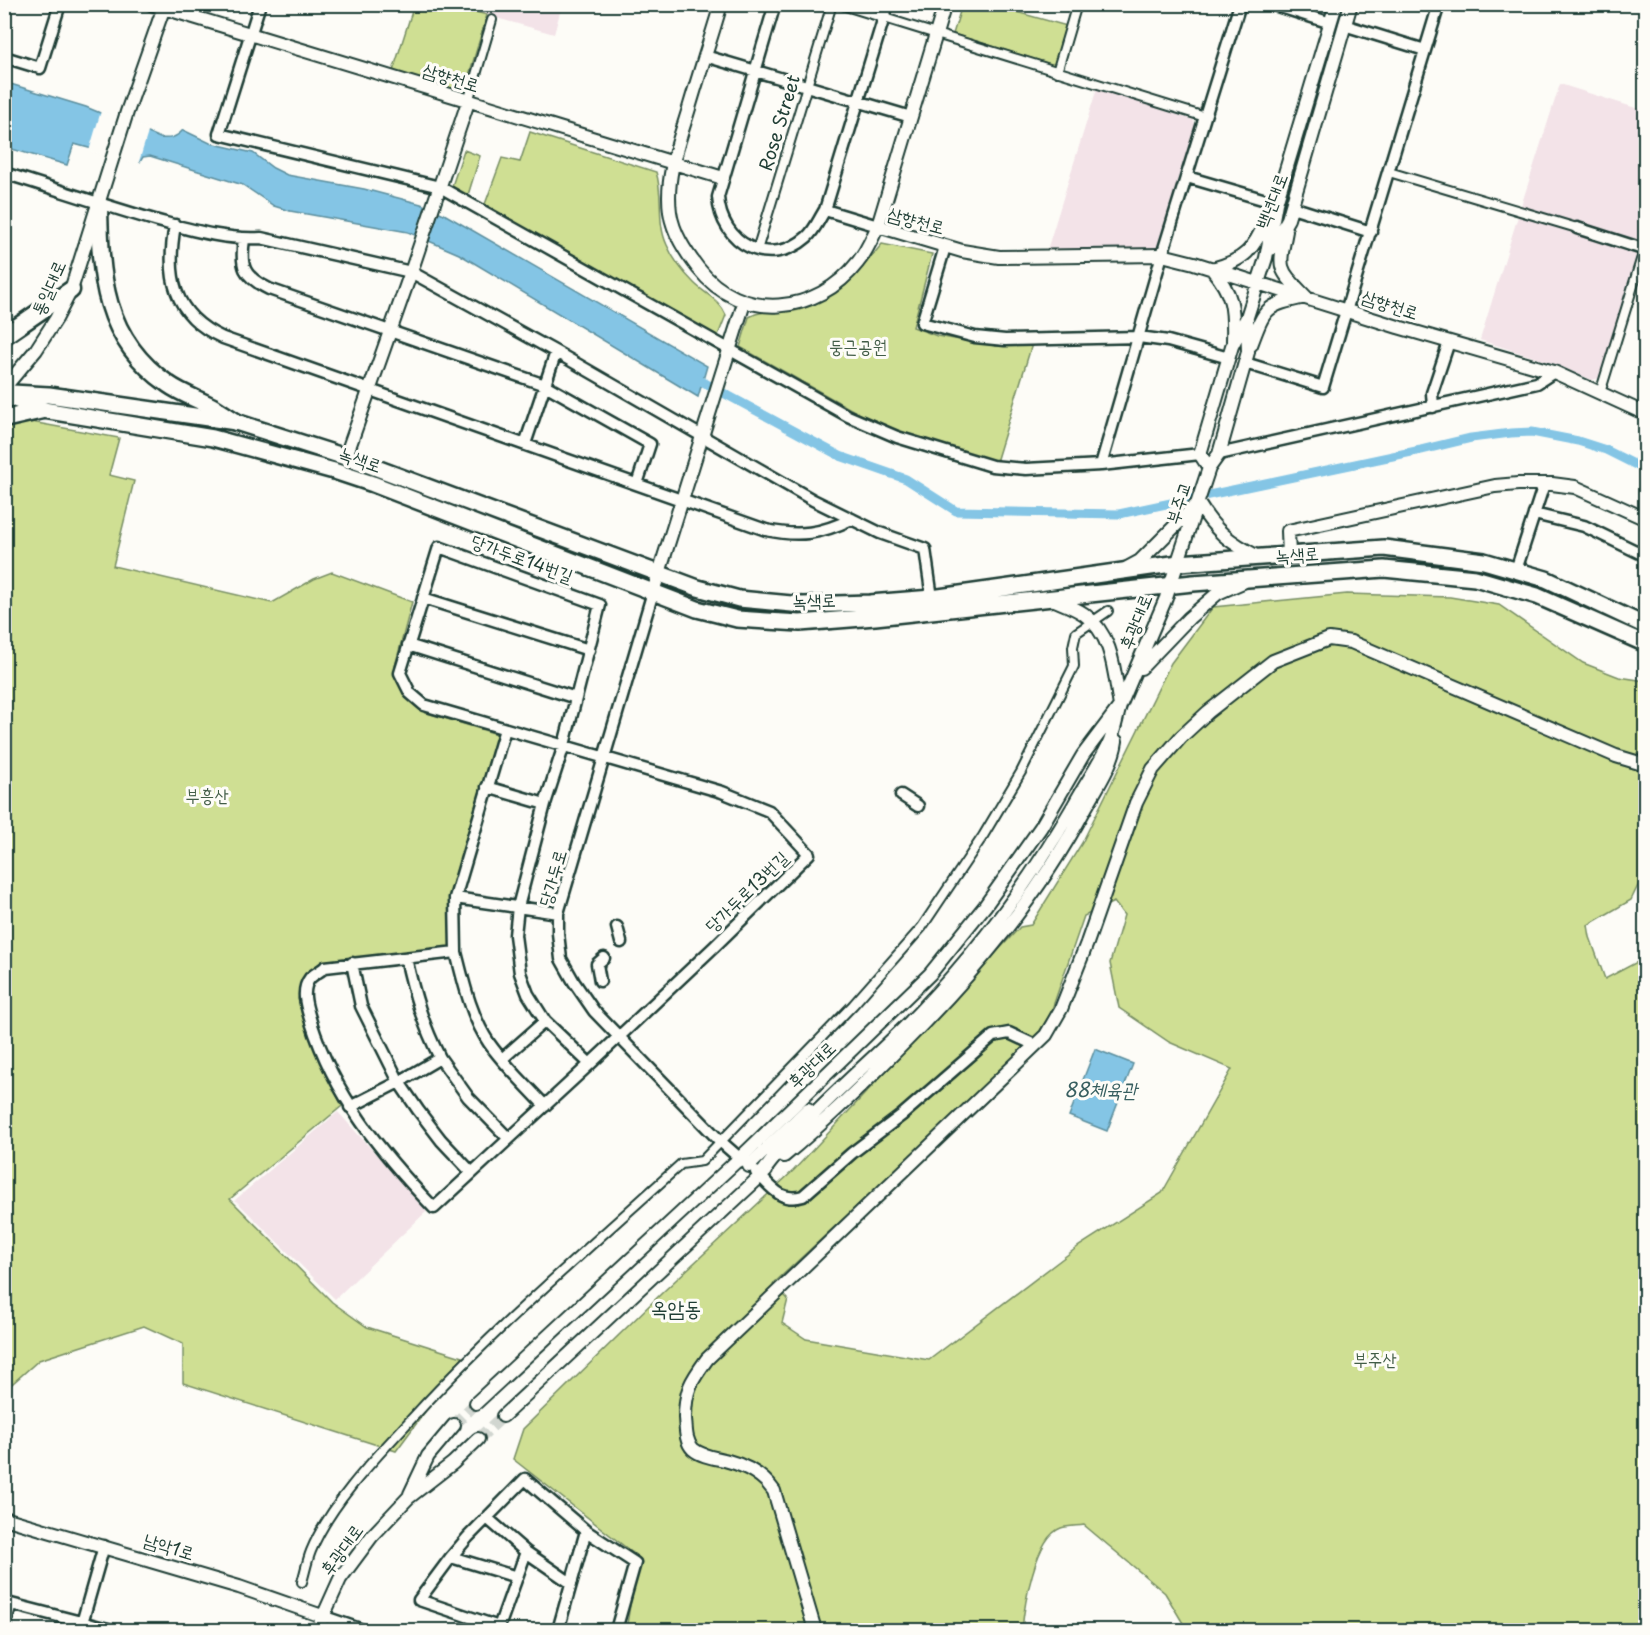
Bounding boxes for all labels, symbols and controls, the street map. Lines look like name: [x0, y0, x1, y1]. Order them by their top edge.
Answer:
street label: 삼향천로: [420, 55, 483, 98]
street label: Rose Street: [751, 71, 806, 174]
street label: 백년대로: [1248, 169, 1294, 232]
street label: 삼향천로: [885, 199, 948, 240]
street label: 통일대로: [24, 255, 72, 319]
street label: 삼향천로: [1359, 282, 1422, 325]
park label: 둥근공원: [829, 332, 887, 359]
street label: 녹색로: [336, 439, 385, 478]
street label: 부주교: [1158, 478, 1197, 527]
street label: 당가두로14번길: [468, 527, 578, 589]
street label: 녹색로: [1274, 539, 1320, 568]
street label: 녹색로: [792, 585, 836, 614]
street label: 후광대로: [1111, 590, 1158, 653]
park label: 부흥산: [185, 781, 229, 808]
street label: 당가두로13번길: [698, 844, 794, 938]
street label: 당가두로: [531, 846, 573, 909]
street label: 후광대로: [781, 1034, 841, 1094]
water label: 88체육관: [1064, 1074, 1140, 1104]
district label: 옥암동: [651, 1291, 701, 1323]
park label: 부주산: [1353, 1345, 1397, 1372]
street label: 후광대로: [313, 1518, 369, 1580]
street label: 남악1로: [141, 1525, 198, 1566]

